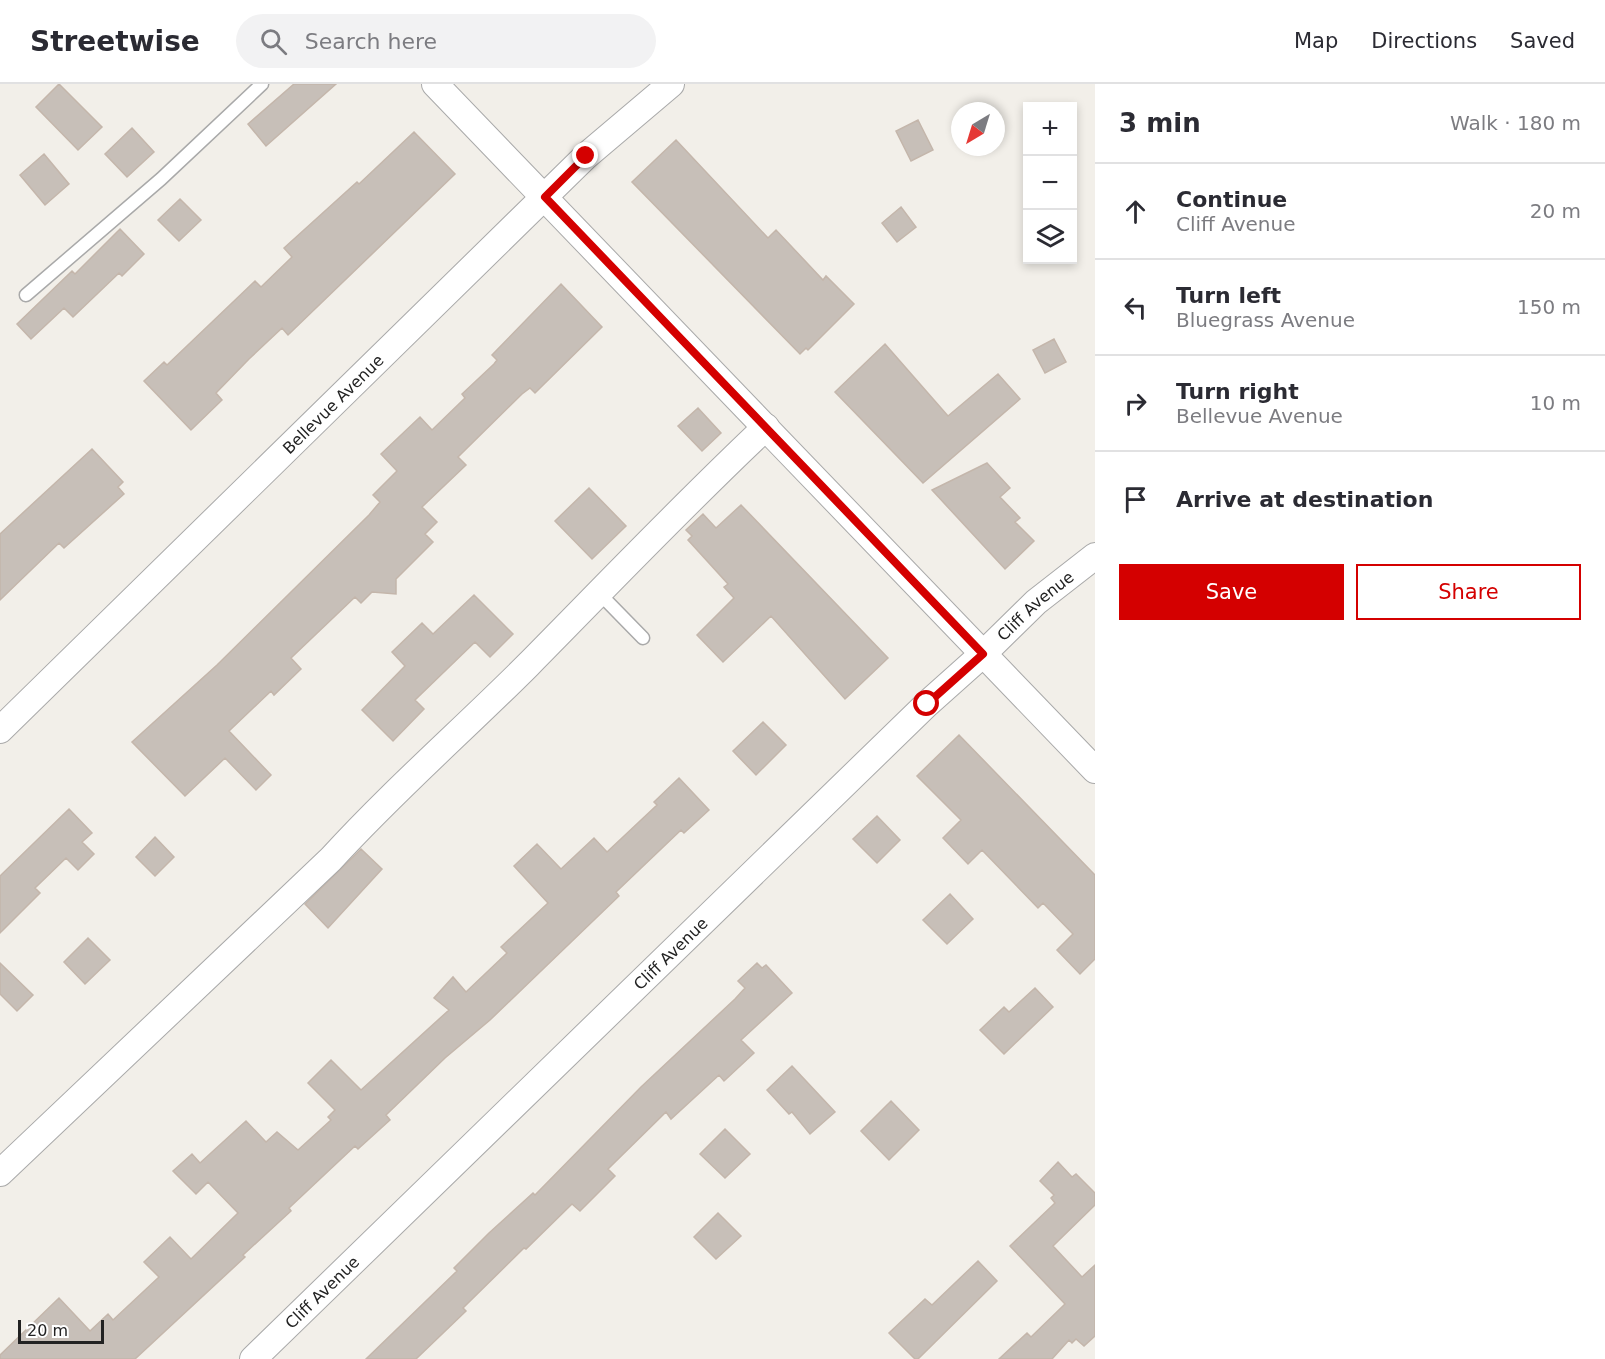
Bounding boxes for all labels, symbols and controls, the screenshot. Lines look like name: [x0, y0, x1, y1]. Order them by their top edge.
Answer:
search box: [236, 14, 656, 68]
text: Streetwise: [30, 25, 200, 58]
icon: search: [257, 25, 290, 58]
text: Search here: [305, 29, 437, 54]
text: Map: [1294, 29, 1338, 53]
text: Directions: [1371, 29, 1477, 53]
text: Saved: [1510, 29, 1575, 53]
north arrow: [951, 102, 1005, 156]
map controls: [1023, 102, 1077, 264]
button: +: [1023, 102, 1077, 156]
text: 3 min: [1119, 108, 1201, 138]
text: Walk · 180 m: [1450, 111, 1581, 135]
route end: [572, 142, 598, 168]
button: −: [1023, 156, 1077, 210]
text: Continue: [1176, 187, 1287, 212]
icon: ahead: [1119, 195, 1152, 228]
text: 20 m: [1530, 199, 1581, 223]
button: layers: [1023, 210, 1077, 264]
text: Cliff Avenue: [1176, 212, 1296, 236]
text: Turn left: [1176, 283, 1281, 308]
icon: left: [1119, 291, 1152, 324]
text: 150 m: [1517, 295, 1581, 319]
text: Bluegrass Avenue: [1176, 308, 1355, 332]
street label: Bellevue Avenue: [279, 351, 388, 458]
text: Turn right: [1176, 379, 1299, 404]
icon: right: [1119, 387, 1152, 420]
text: 10 m: [1530, 391, 1581, 415]
text: Bellevue Avenue: [1176, 404, 1343, 428]
icon: arrive: [1119, 483, 1152, 516]
text: Arrive at destination: [1176, 487, 1433, 512]
button: Save: [1119, 564, 1344, 620]
button: Share: [1356, 564, 1581, 620]
street label: Cliff Avenue: [993, 567, 1077, 645]
route start: [913, 690, 939, 716]
street label: Cliff Avenue: [630, 914, 712, 994]
street label: Cliff Avenue: [281, 1252, 363, 1333]
scale bar: [18, 1317, 104, 1344]
text: 20 m: [27, 1321, 68, 1340]

